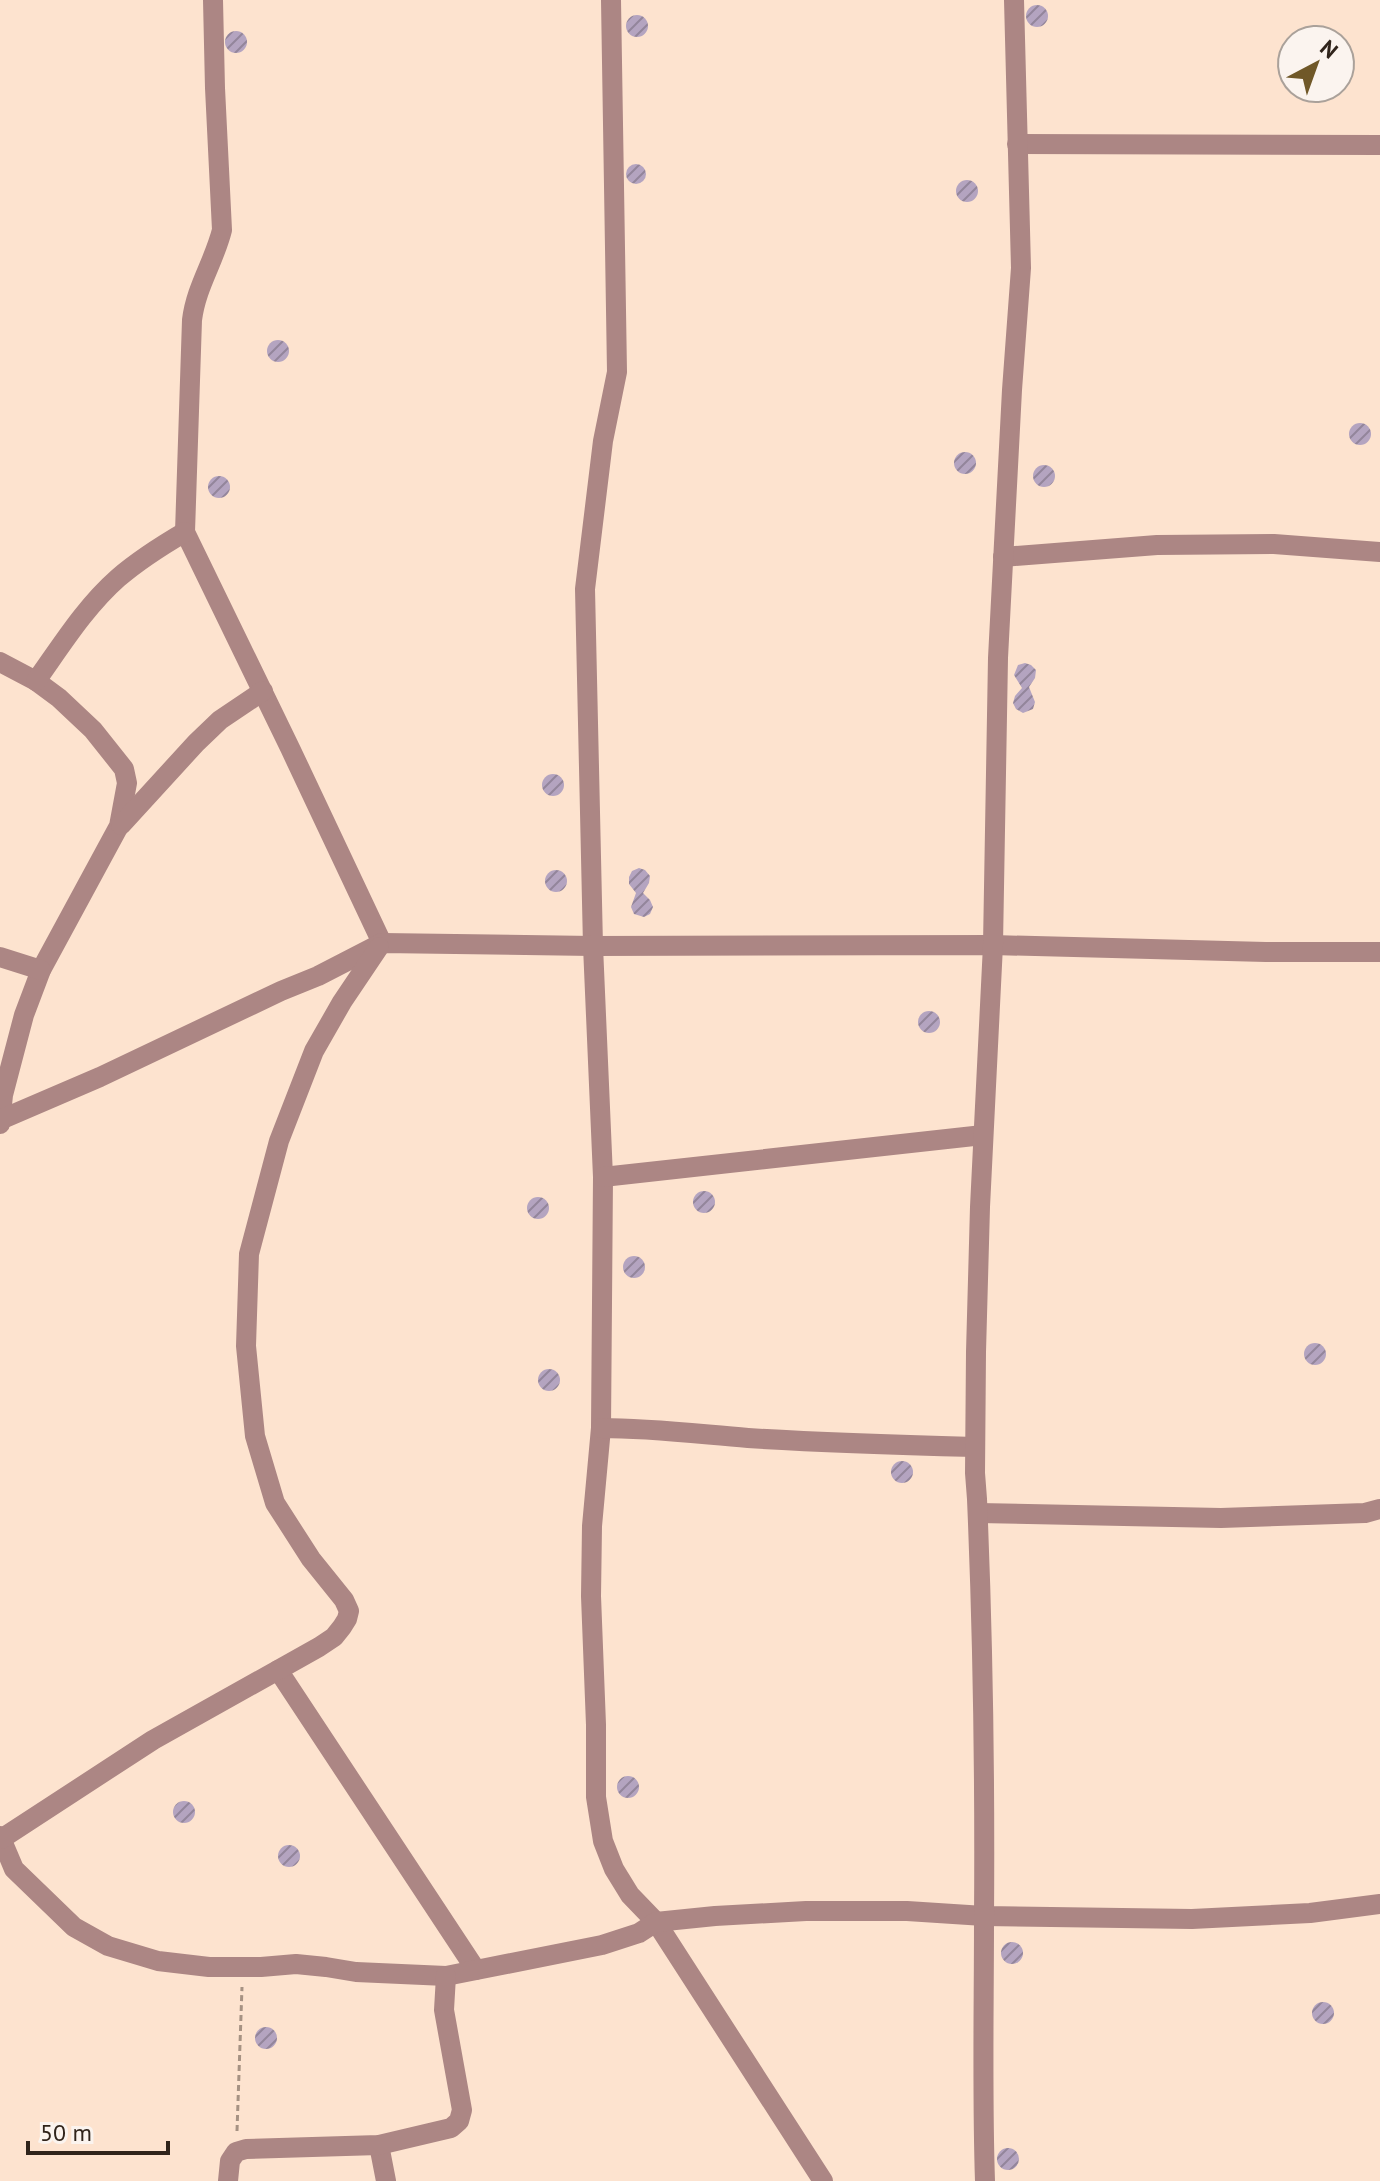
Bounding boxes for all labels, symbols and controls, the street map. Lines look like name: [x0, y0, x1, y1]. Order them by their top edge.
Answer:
north arrow: [1276, 24, 1356, 104]
text: N: [1314, 34, 1344, 64]
scale bar: [28, 2105, 168, 2155]
text: 50 m: [40, 2117, 92, 2148]

